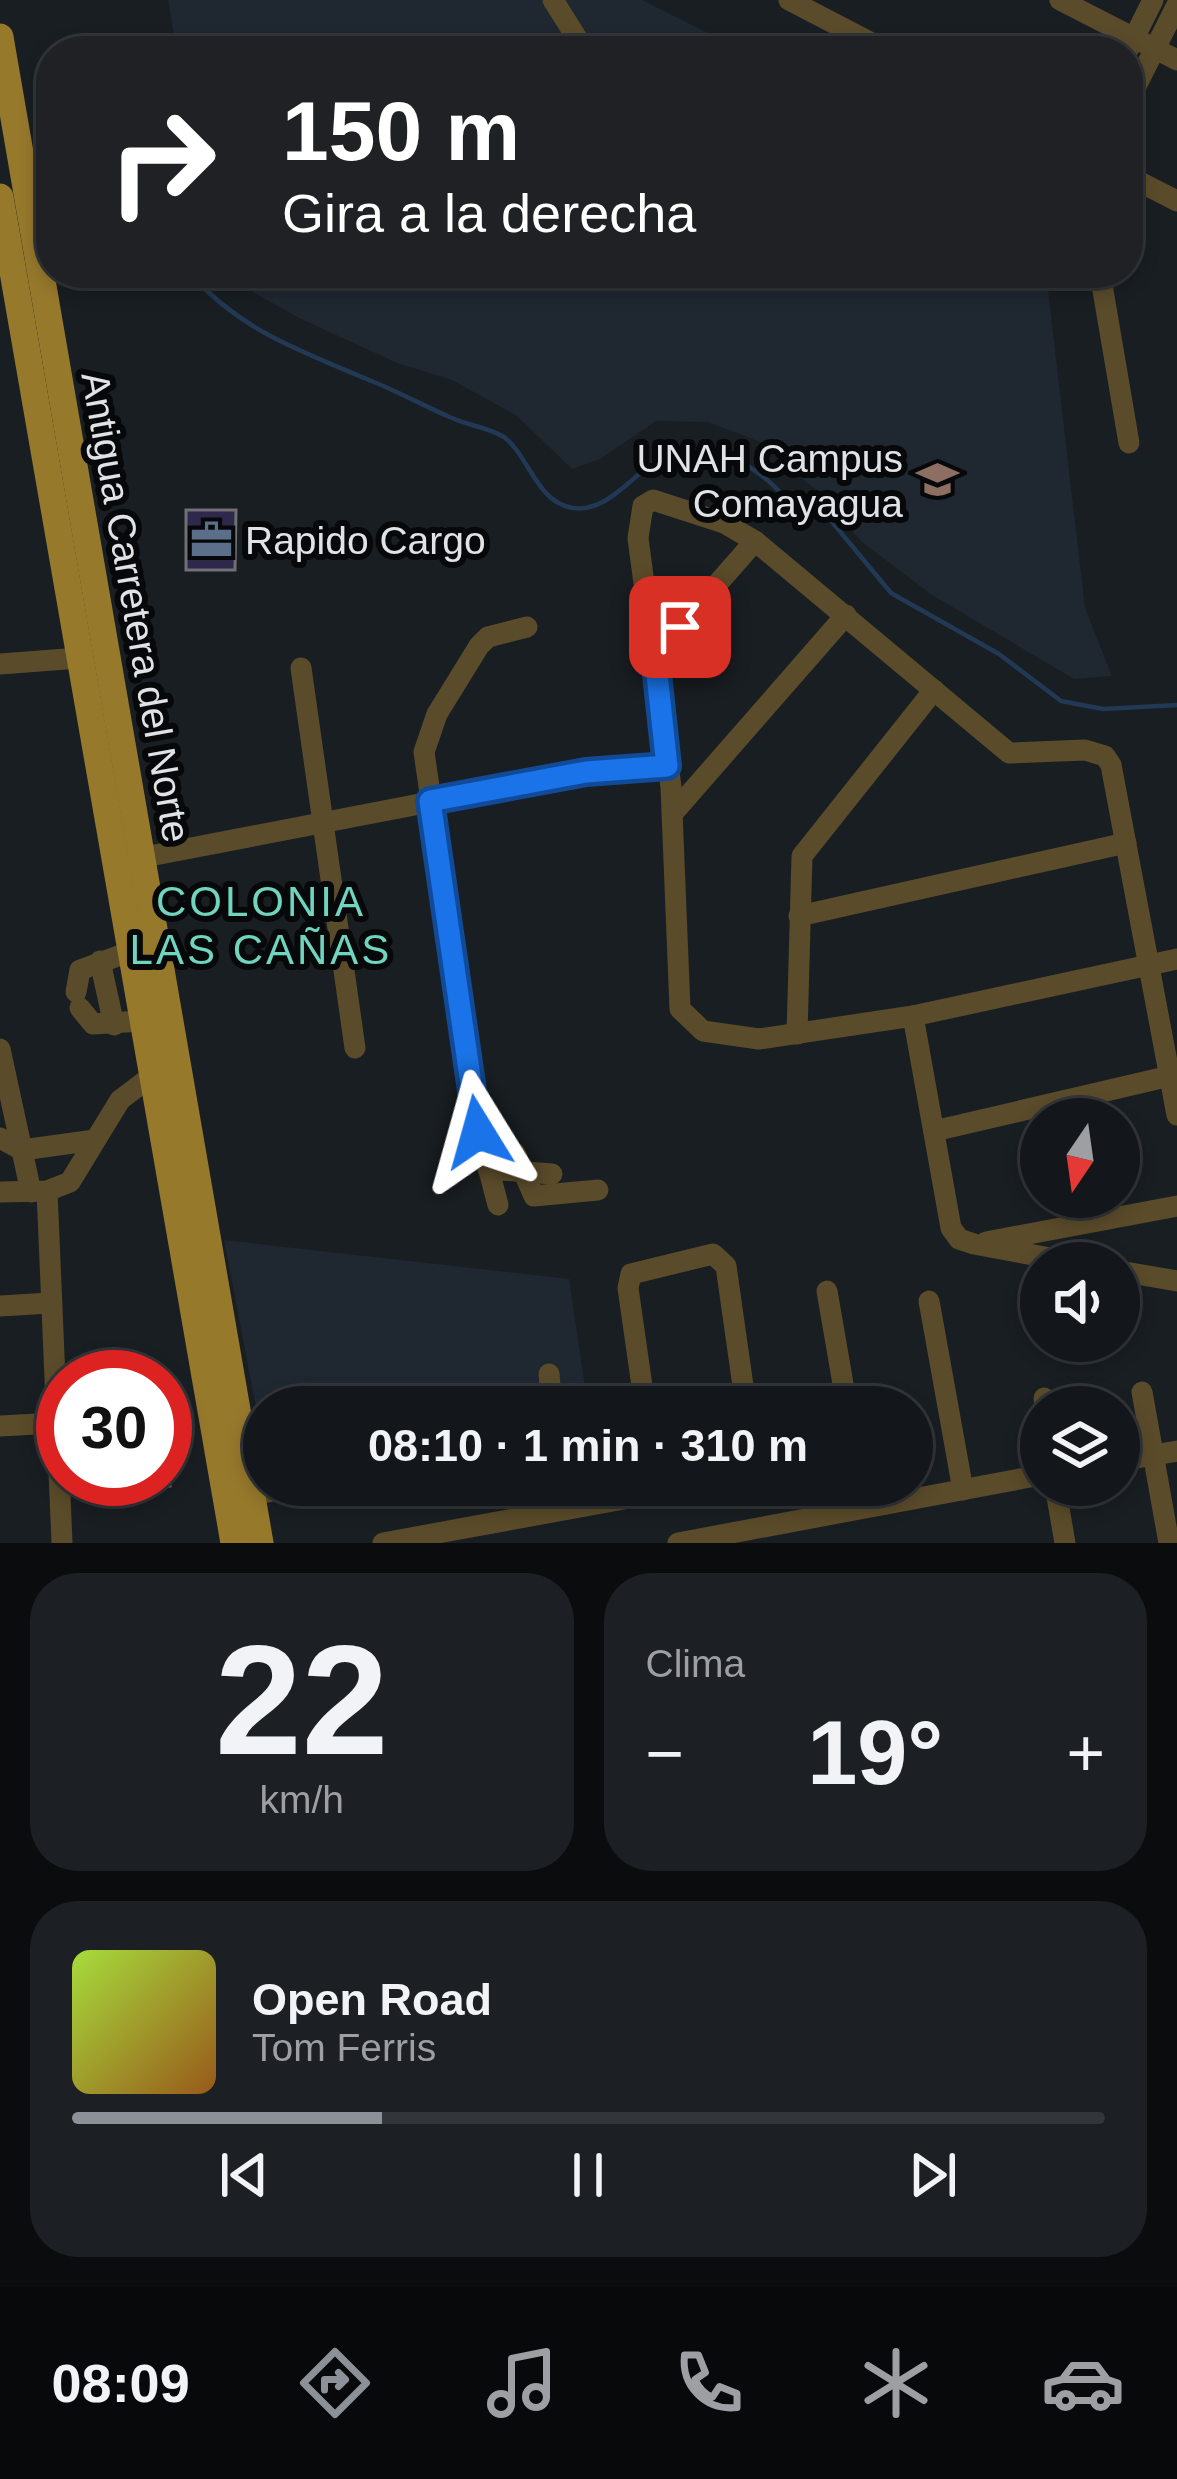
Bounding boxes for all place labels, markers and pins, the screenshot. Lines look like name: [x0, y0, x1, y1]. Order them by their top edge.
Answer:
place label: UNAH Campus Comayagua: [636, 437, 903, 525]
school or university icon: UNAH Campus Comayagua: [914, 457, 960, 503]
office icon: Rapido Cargo: [188, 517, 234, 563]
place label: Rapido Cargo: [245, 519, 486, 562]
pin: [629, 576, 731, 678]

